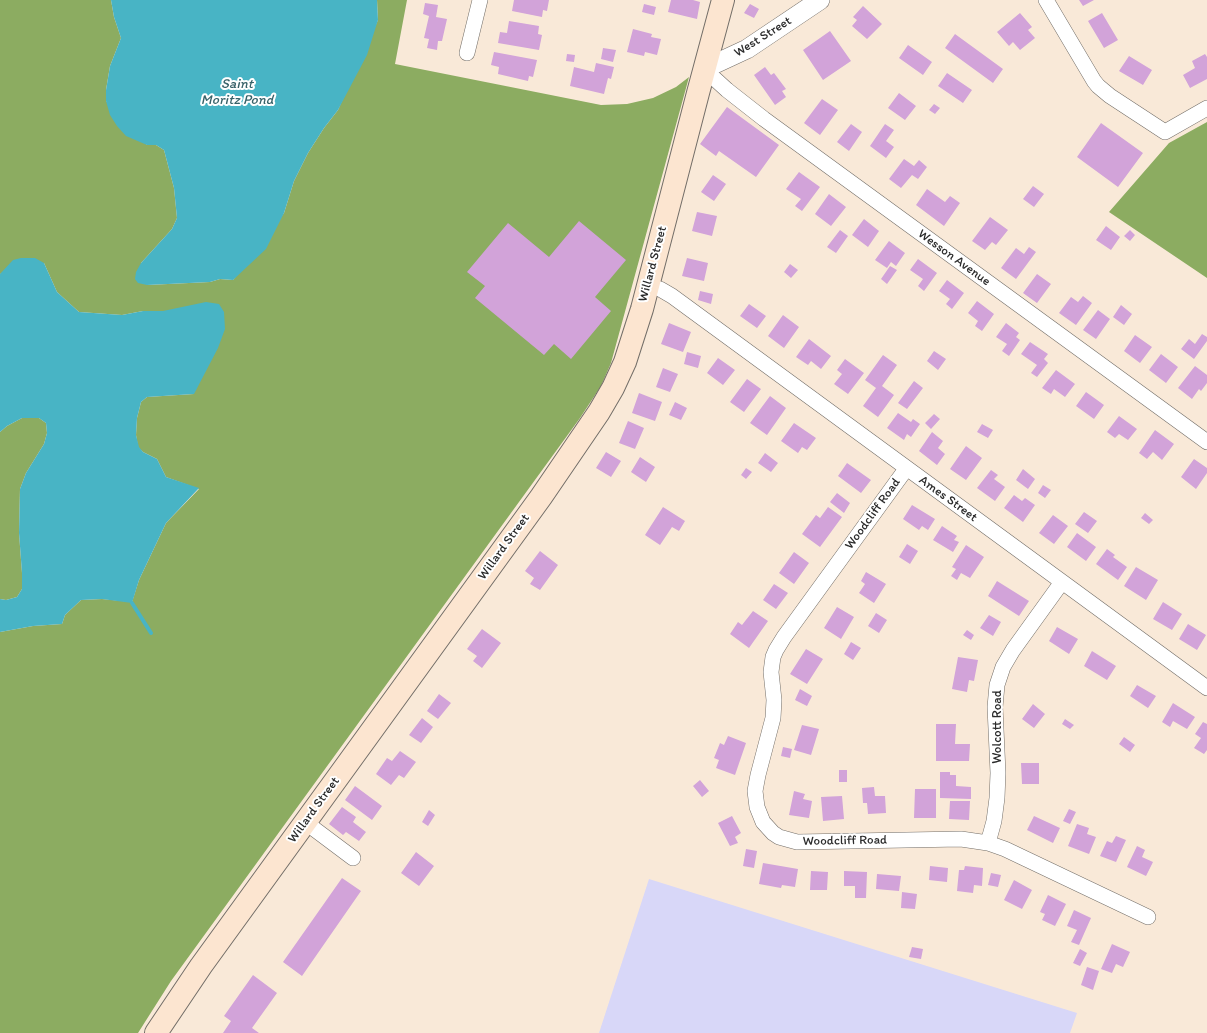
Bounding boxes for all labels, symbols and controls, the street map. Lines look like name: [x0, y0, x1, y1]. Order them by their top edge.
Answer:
street label: West Street: [731, 13, 795, 61]
water label: Saint Moritz Pond: [201, 76, 273, 108]
street label: Willard Street: [635, 224, 671, 304]
street label: Wesson Avenue: [915, 226, 993, 290]
street label: Ames Street: [916, 473, 980, 525]
street label: Woodcliff Road: [842, 475, 904, 553]
street label: Willard Street: [475, 511, 533, 583]
street label: Wolcott Road: [990, 690, 1006, 764]
street label: Willard Street: [285, 774, 343, 846]
street label: Woodcliff Road: [803, 832, 887, 850]

